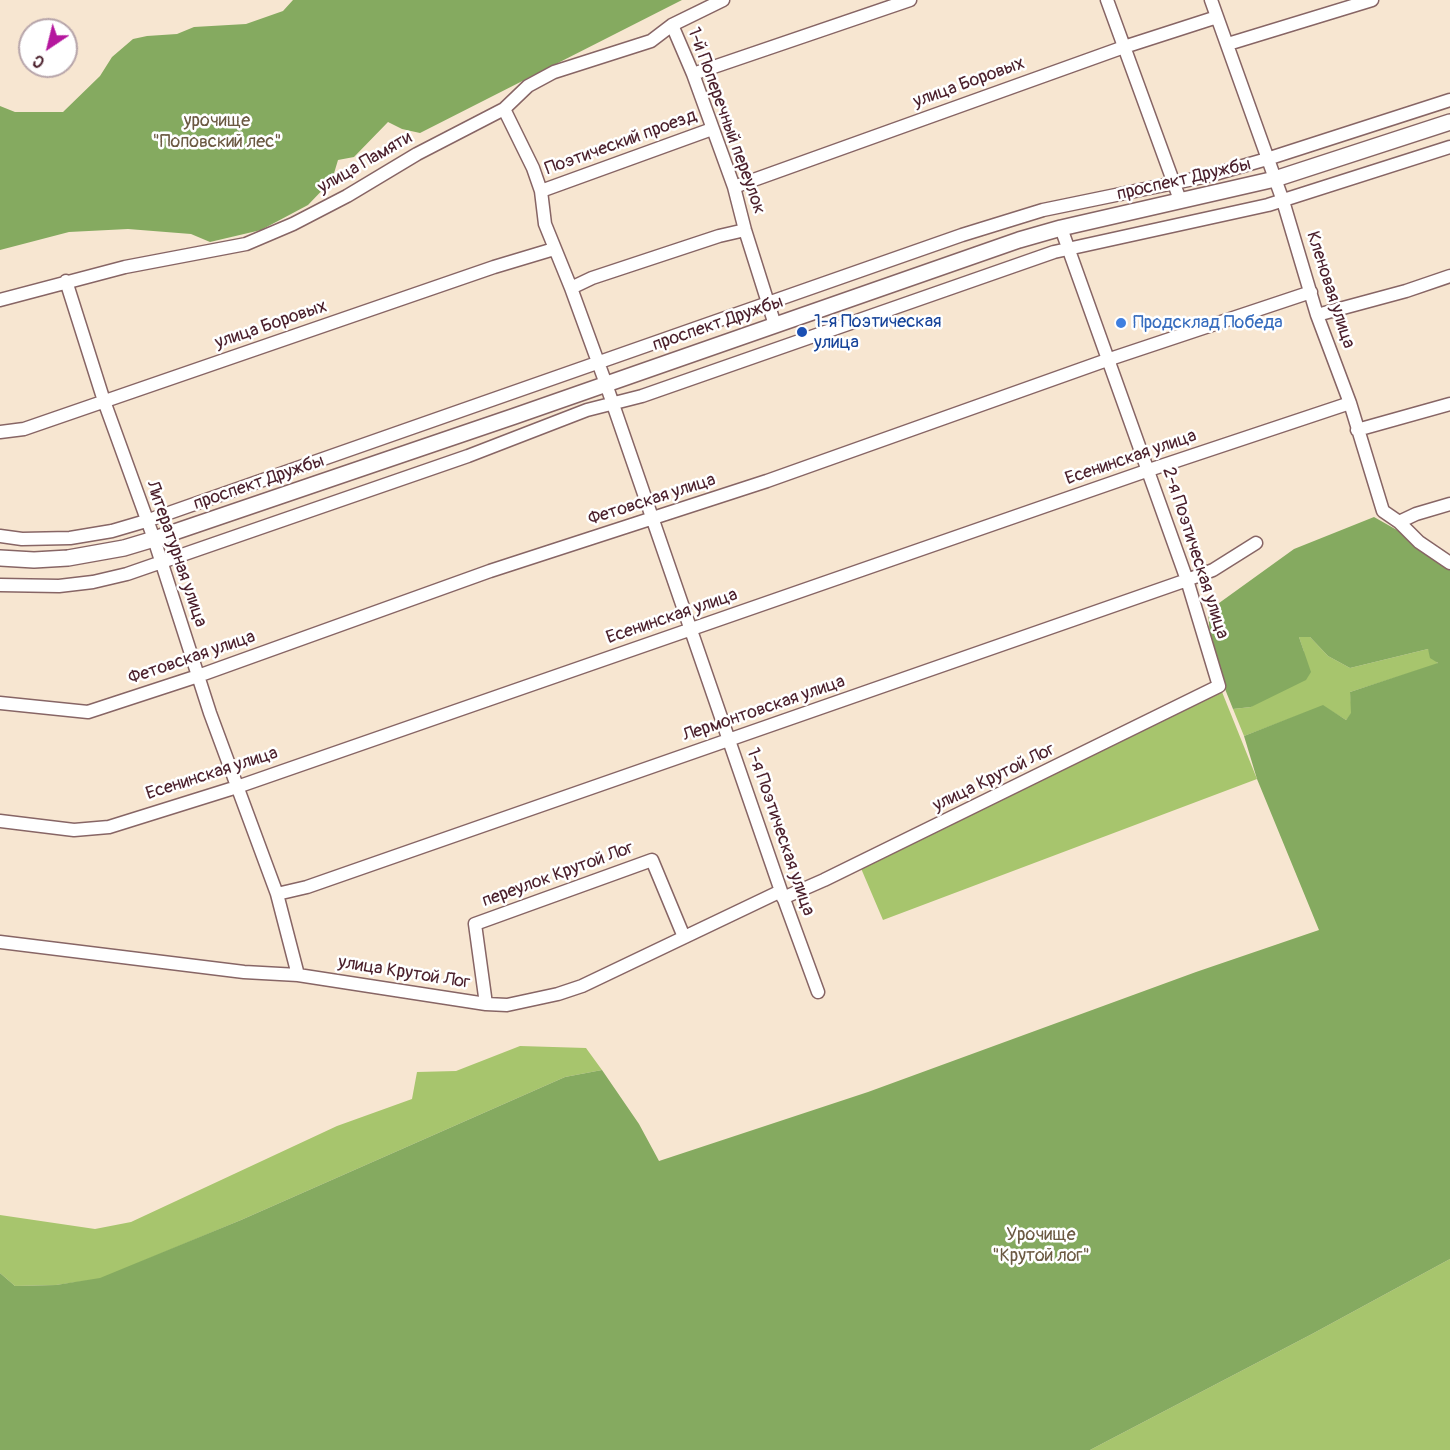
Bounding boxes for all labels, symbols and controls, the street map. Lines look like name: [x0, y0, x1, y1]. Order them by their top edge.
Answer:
north arrow: [18, 18, 78, 78]
street label: 1-й Поперечный переулок: [682, 25, 770, 217]
text: С: [29, 50, 49, 72]
street label: улица Боровых: [910, 53, 1028, 113]
street label: Поэтический проезд: [542, 106, 700, 180]
park label: урочище "Поповский лес": [152, 110, 282, 152]
street label: улица Памяти: [314, 127, 416, 199]
street label: проспект Дружбы: [1115, 154, 1253, 206]
street label: Кленовая улица: [1301, 229, 1359, 351]
street label: проспект Дружбы: [650, 291, 786, 357]
street label: улица Боровых: [212, 296, 330, 354]
place label: 1-я Поэтическая улица: [814, 311, 941, 354]
place label: Продсклад Победа: [1133, 312, 1283, 334]
marker: Продсклад Победа: [1114, 316, 1128, 330]
marker: 1-я Поэтическая улица: [795, 325, 809, 339]
street label: Есенинская улица: [1063, 425, 1199, 491]
street label: проспект Дружбы: [191, 450, 327, 516]
street label: 2-я Поэтическая улица: [1157, 464, 1233, 642]
street label: Фетовская улица: [586, 469, 718, 531]
street label: Литературная улица: [141, 478, 211, 630]
street label: Есенинская улица: [604, 584, 740, 650]
street label: Фетовская улица: [126, 626, 258, 690]
street label: Лермонтовская улица: [680, 671, 848, 747]
street label: улица Крутой Лог: [929, 739, 1059, 817]
street label: Есенинская улица: [143, 743, 281, 805]
street label: 1-я Поэтическая улица: [741, 745, 819, 919]
street label: переулок Крутой Лог: [479, 838, 637, 912]
street label: улица Крутой Лог: [337, 952, 471, 994]
park label: Урочище "Крутой лог": [992, 1224, 1090, 1266]

